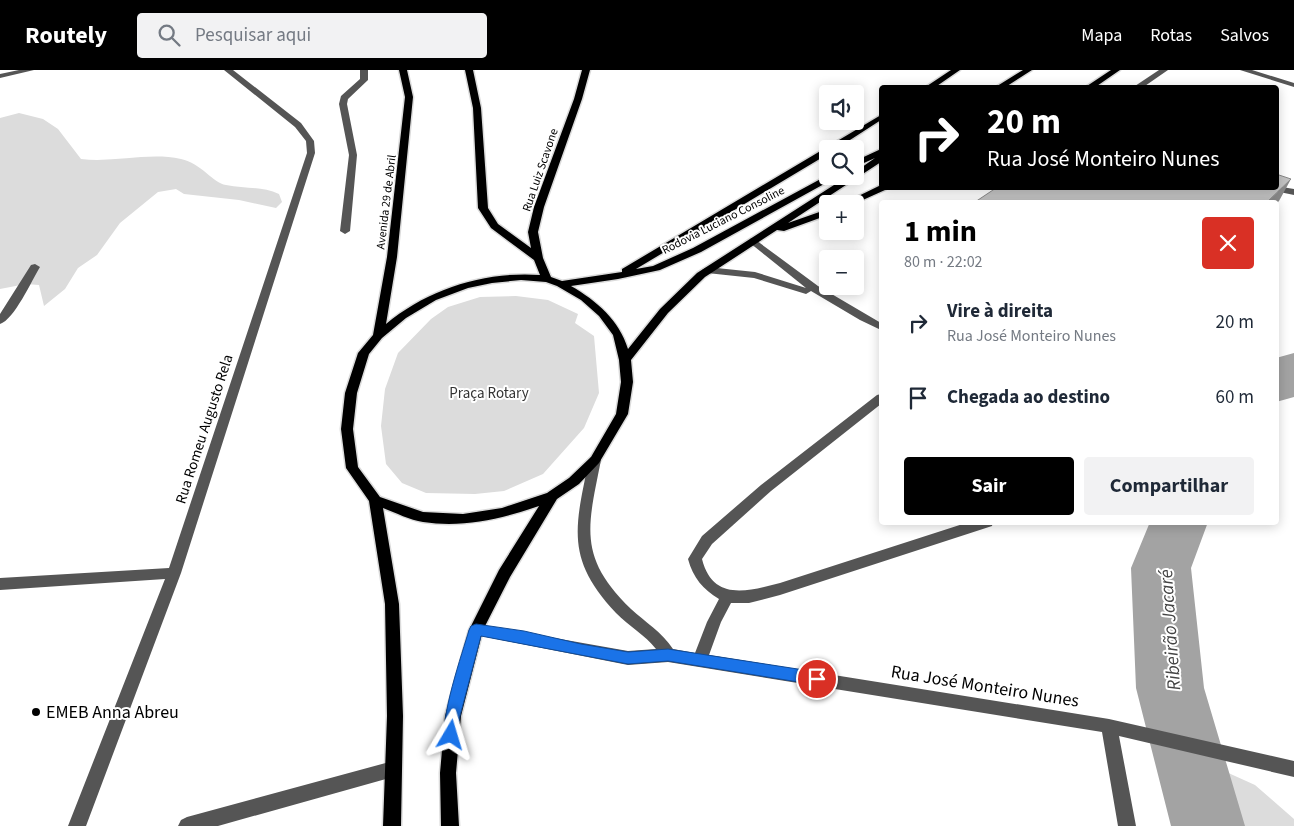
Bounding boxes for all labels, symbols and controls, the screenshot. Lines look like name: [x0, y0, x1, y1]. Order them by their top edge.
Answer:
search box: [137, 13, 487, 58]
text: Routely: [25, 18, 107, 53]
icon: search: [155, 21, 183, 49]
text: Pesquisar aqui: [195, 22, 311, 49]
text: Mapa: [1081, 23, 1122, 48]
text: Rotas: [1150, 23, 1192, 48]
text: Salvos: [1220, 23, 1269, 48]
map controls: [819, 85, 864, 295]
button: sound: [819, 85, 864, 130]
text: 20 m: [987, 97, 1061, 147]
icon: right: [904, 105, 969, 170]
street label: Rua Luiz Scavone: [518, 126, 563, 214]
button: search: [819, 140, 864, 185]
text: Rua José Monteiro Nunes: [987, 143, 1219, 175]
street label: Avenida 29 de Abril: [372, 154, 401, 250]
street label: Rodovia Luciano Consoline: [659, 182, 787, 259]
button: +: [819, 195, 864, 240]
text: 1 min: [904, 210, 977, 253]
button: close: [1202, 217, 1254, 269]
button: −: [819, 250, 864, 295]
text: 80 m · 22:02: [904, 251, 983, 273]
text: Vire à direita: [947, 298, 1053, 325]
icon: right: [904, 309, 932, 337]
text: 20 m: [1216, 309, 1254, 336]
text: Rua José Monteiro Nunes: [947, 325, 1116, 347]
street label: Rua Romeu Augusto Rela: [170, 352, 239, 507]
park label: Praça Rotary: [449, 383, 529, 404]
icon: arrive: [904, 384, 932, 412]
text: Chegada ao destino: [947, 384, 1110, 411]
text: 60 m: [1216, 384, 1254, 411]
button: Sair: [904, 457, 1074, 515]
button: Compartilhar: [1084, 457, 1254, 515]
water label: Ribeirão Jacaré: [1153, 568, 1188, 691]
pin: [796, 658, 838, 700]
street label: Rua José Monteiro Nunes: [889, 659, 1081, 714]
icon: arrive: [803, 665, 831, 693]
place label: EMEB Anna Abreu: [46, 700, 179, 725]
marker: EMEB Anna Abreu: [30, 706, 42, 718]
position arrow: [424, 708, 476, 760]

